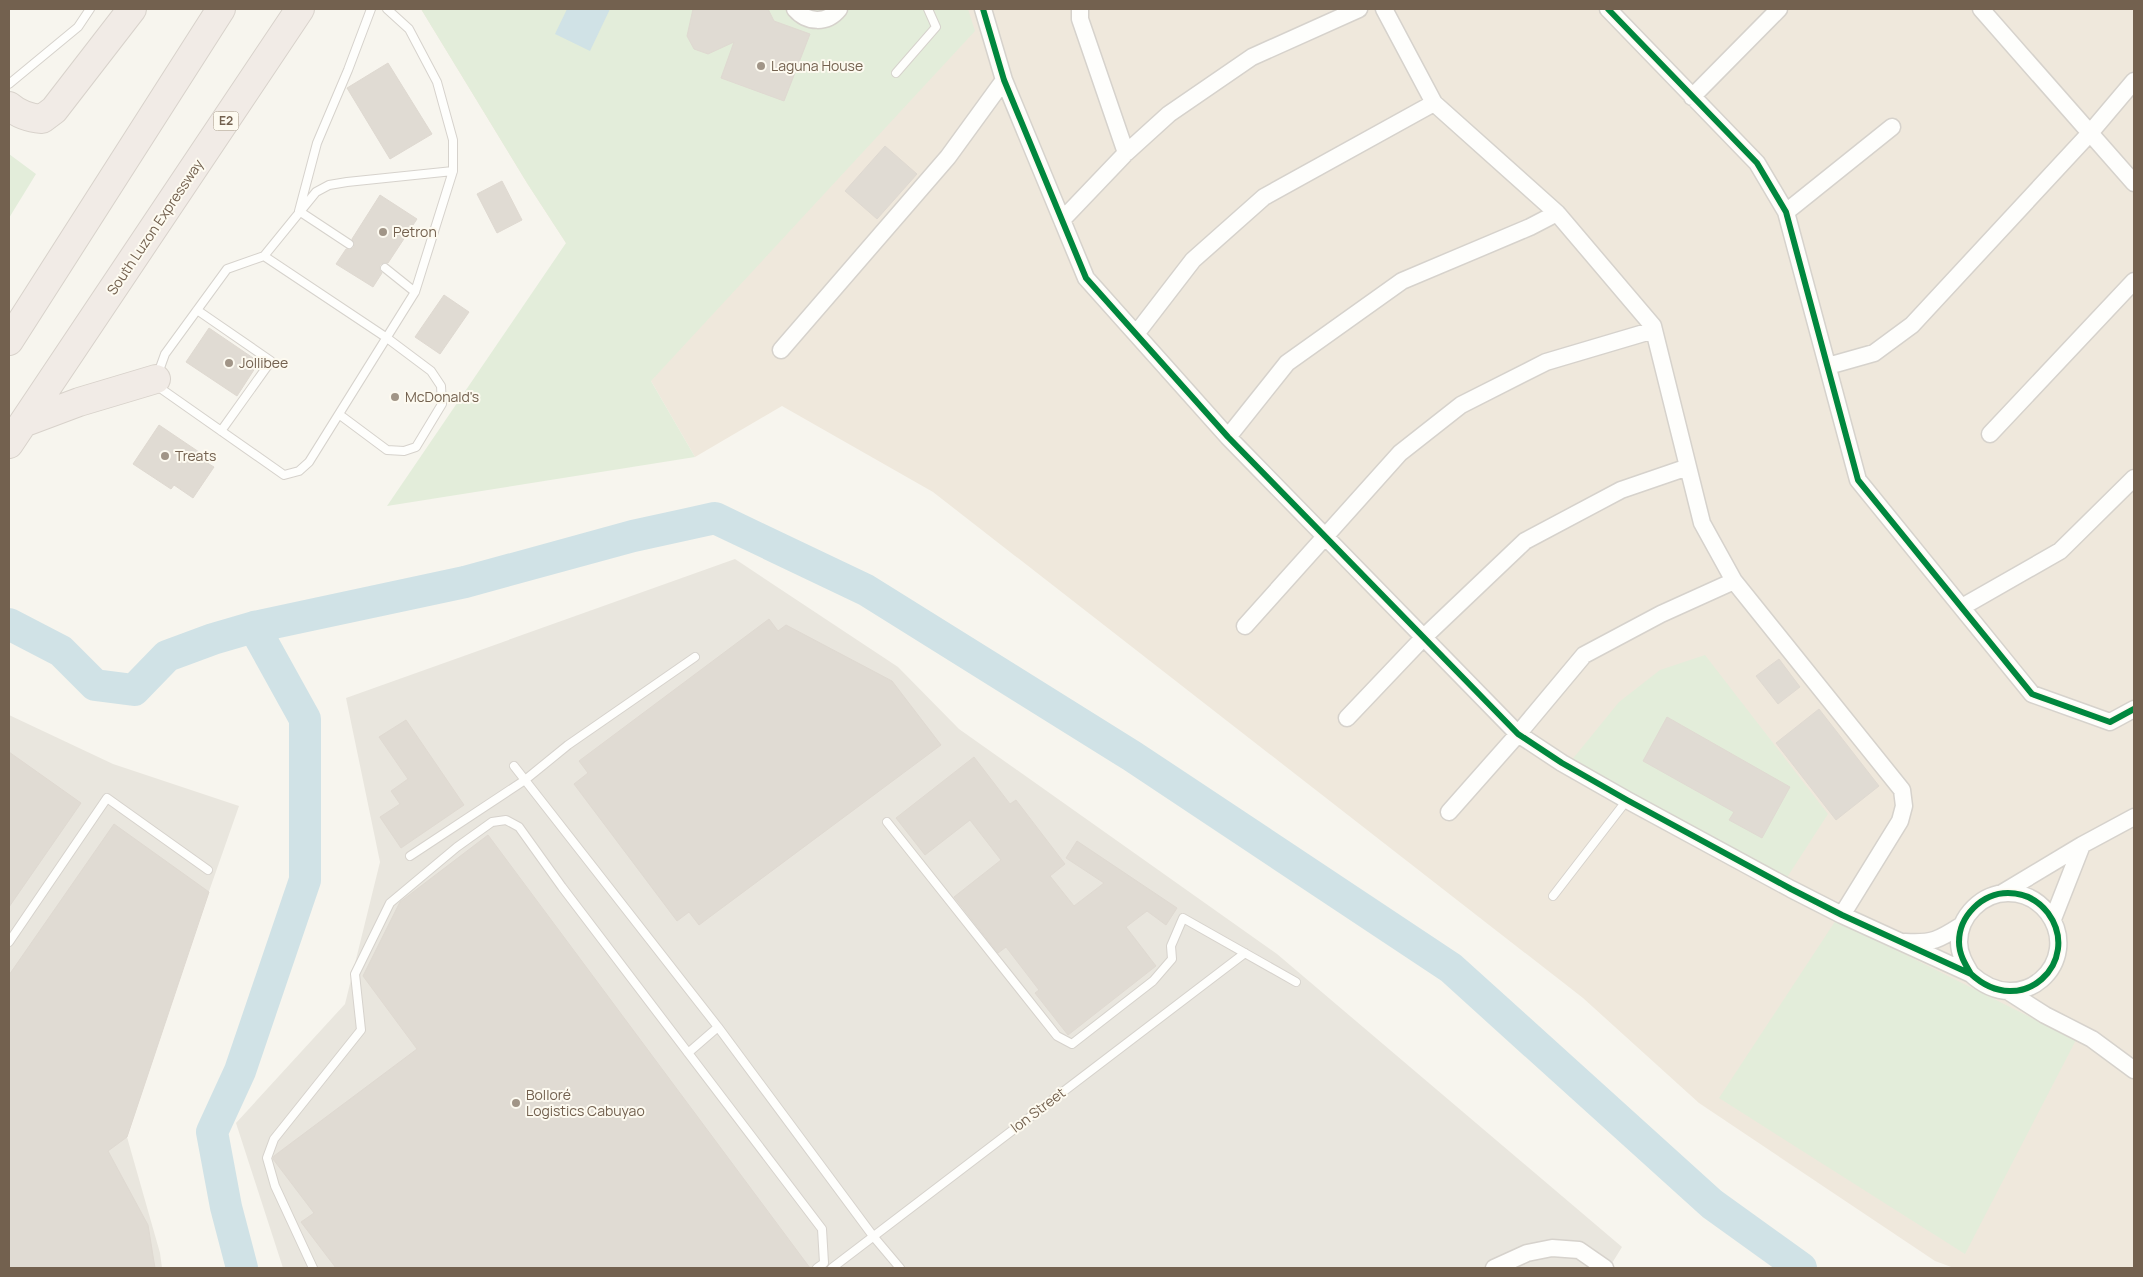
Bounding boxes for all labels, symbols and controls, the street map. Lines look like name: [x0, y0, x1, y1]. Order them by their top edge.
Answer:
place label: Laguna House: [771, 56, 863, 75]
marker: Laguna House: [755, 60, 767, 72]
road number: E2: [214, 112, 238, 130]
street label: South Luzon Expressway: [102, 155, 208, 298]
place label: Petron: [393, 222, 437, 241]
marker: Petron: [377, 226, 389, 238]
place label: Jollibee: [239, 353, 288, 372]
marker: Jollibee: [223, 357, 235, 369]
place label: McDonald's: [405, 387, 479, 406]
marker: McDonald's: [389, 391, 401, 403]
place label: Treats: [175, 446, 216, 465]
marker: Treats: [159, 450, 171, 462]
street label: Ion Street: [1007, 1083, 1069, 1136]
place label: Bolloré Logistics Cabuyao: [526, 1085, 645, 1120]
marker: Bolloré Logistics Cabuyao: [510, 1097, 522, 1109]

